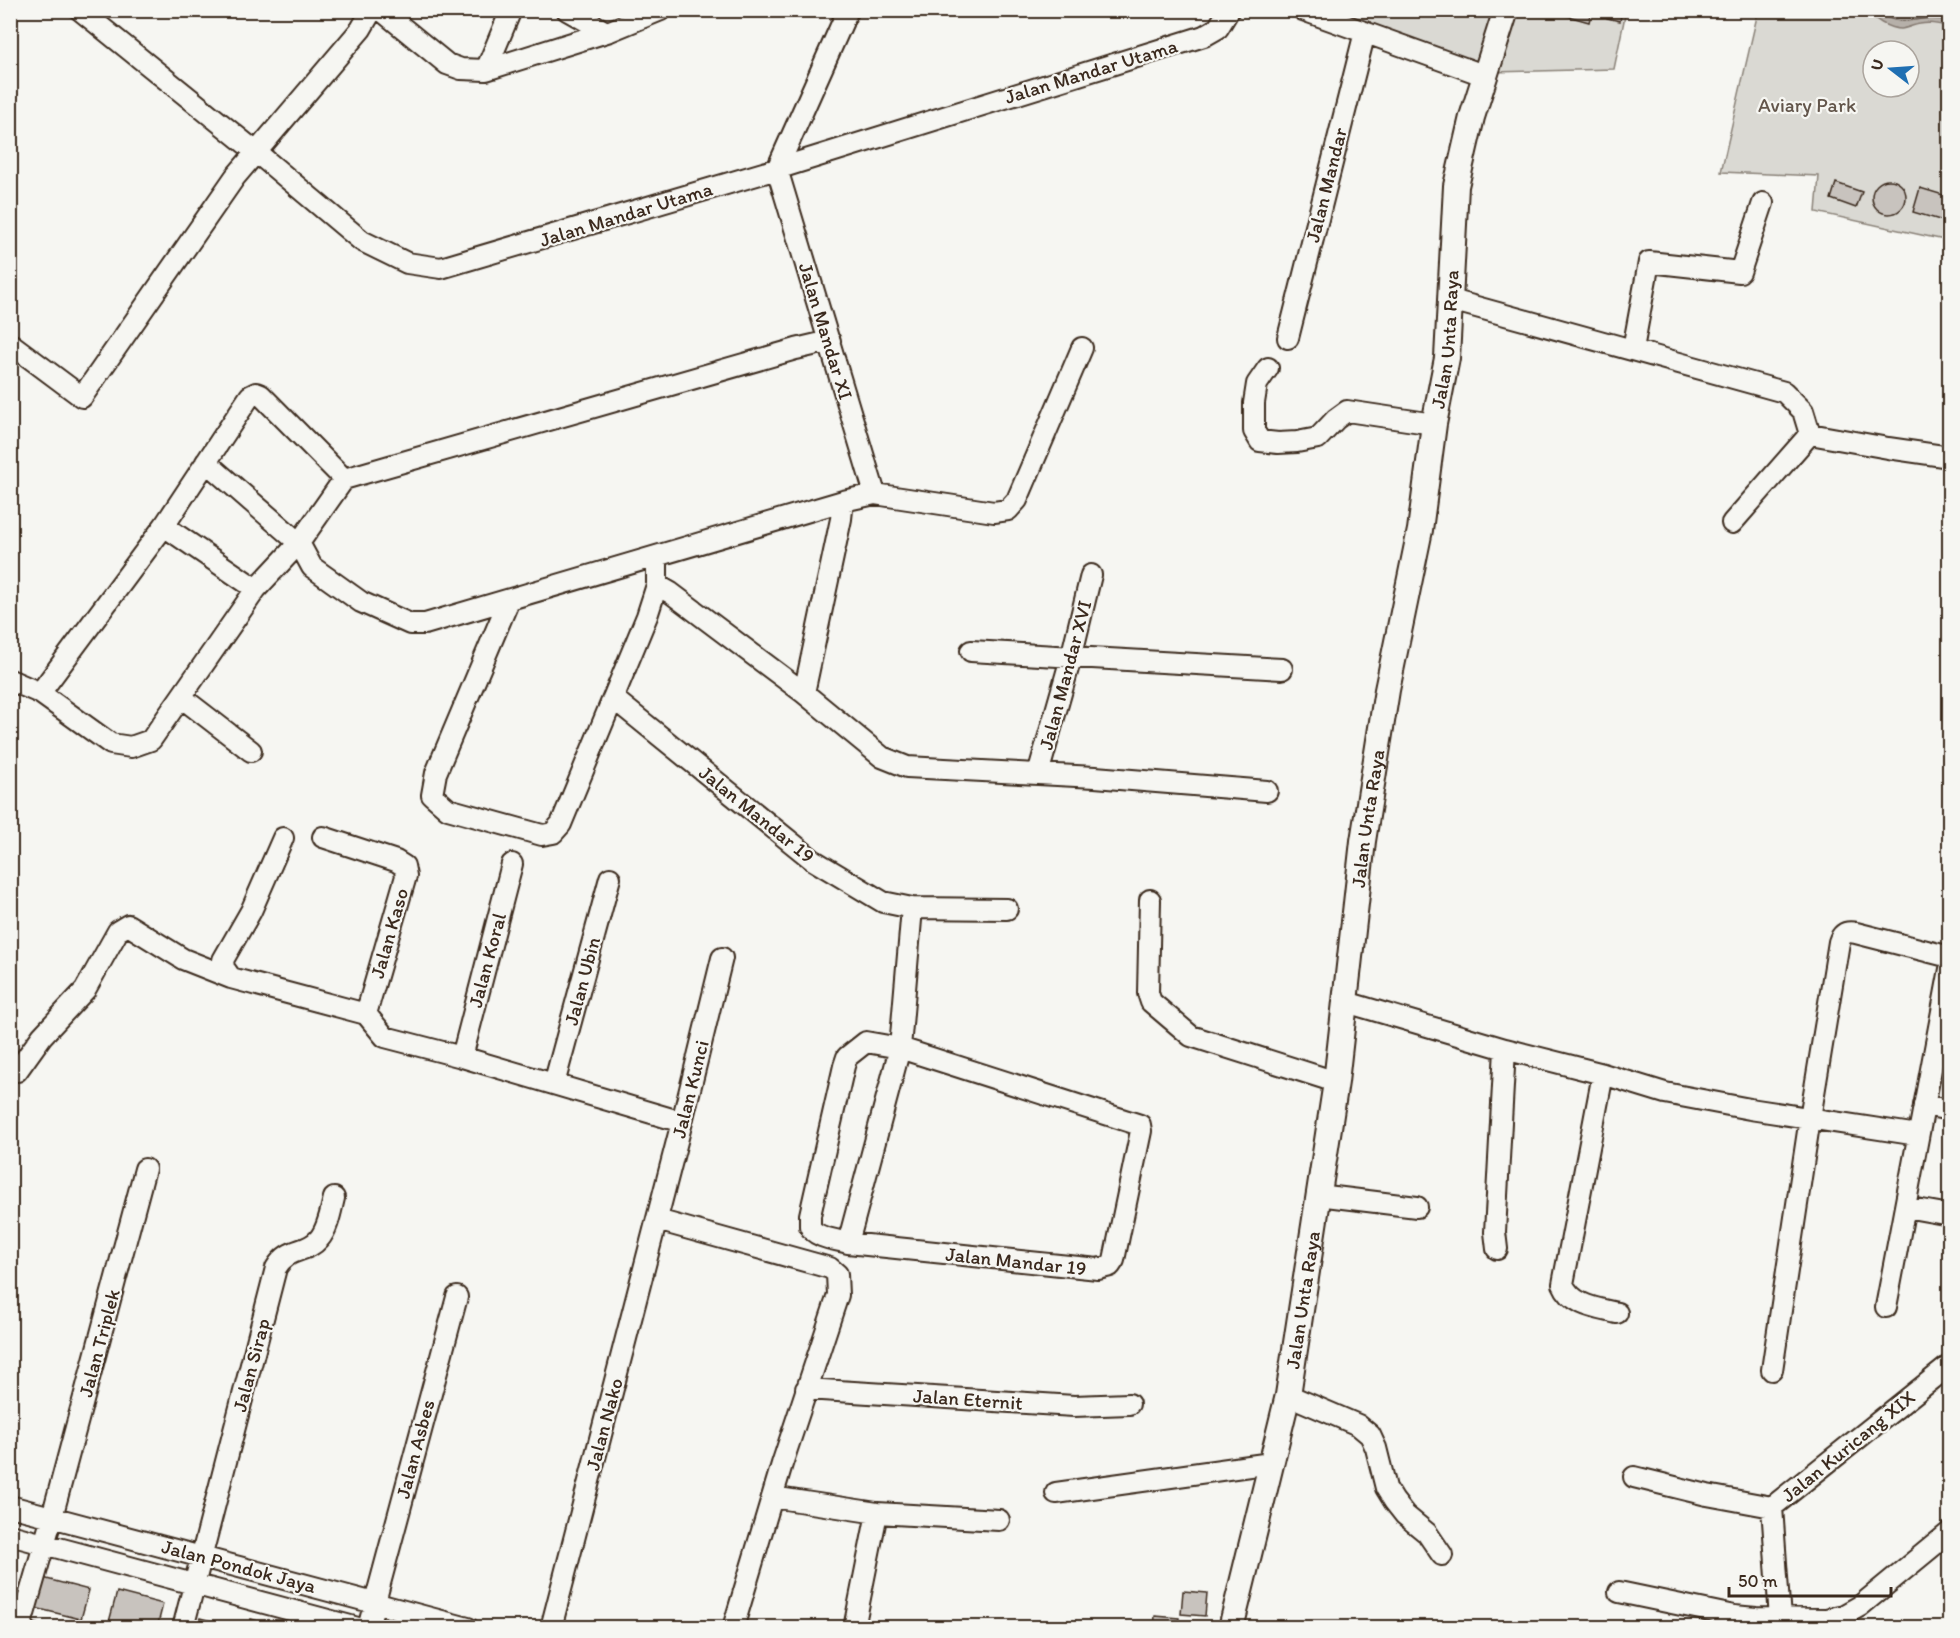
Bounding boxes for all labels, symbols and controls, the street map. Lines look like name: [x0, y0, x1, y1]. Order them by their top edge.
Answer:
street label: Jalan Mandar Utama: [1002, 33, 1181, 109]
north arrow: [1861, 39, 1921, 99]
text: U: [1866, 57, 1888, 73]
park label: Aviary Park: [1758, 93, 1856, 117]
street label: Jalan Mandar: [1300, 125, 1352, 245]
street label: Jalan Mandar Utama: [537, 176, 716, 252]
street label: Jalan Mandar XI: [794, 260, 858, 402]
street label: Jalan Unta Raya: [1425, 269, 1464, 410]
street label: Jalan Mandar XVI: [1034, 598, 1096, 752]
street label: Jalan Unta Raya: [1346, 748, 1389, 889]
street label: Jalan Mandar 19: [694, 760, 820, 868]
street label: Jalan Kaso: [365, 885, 413, 981]
street label: Jalan Koral: [463, 910, 511, 1010]
street label: Jalan Ubin: [559, 934, 605, 1028]
street label: Jalan Kunci: [666, 1038, 714, 1140]
street label: Jalan Unta Raya: [1280, 1229, 1325, 1371]
street label: Jalan Mandar 19: [944, 1242, 1088, 1280]
street label: Jalan Triplek: [73, 1286, 125, 1400]
street label: Jalan Sirap: [227, 1316, 275, 1414]
street label: Jalan Nako: [580, 1375, 628, 1473]
street label: Jalan Eternit: [912, 1383, 1024, 1415]
street label: Jalan Kuricang XIX: [1777, 1385, 1919, 1507]
street label: Jalan Asbes: [390, 1397, 440, 1501]
street label: Jalan Pondok Jaya: [159, 1534, 319, 1598]
scale bar: [1729, 1560, 1891, 1598]
text: 50 m: [1738, 1570, 1778, 1592]

